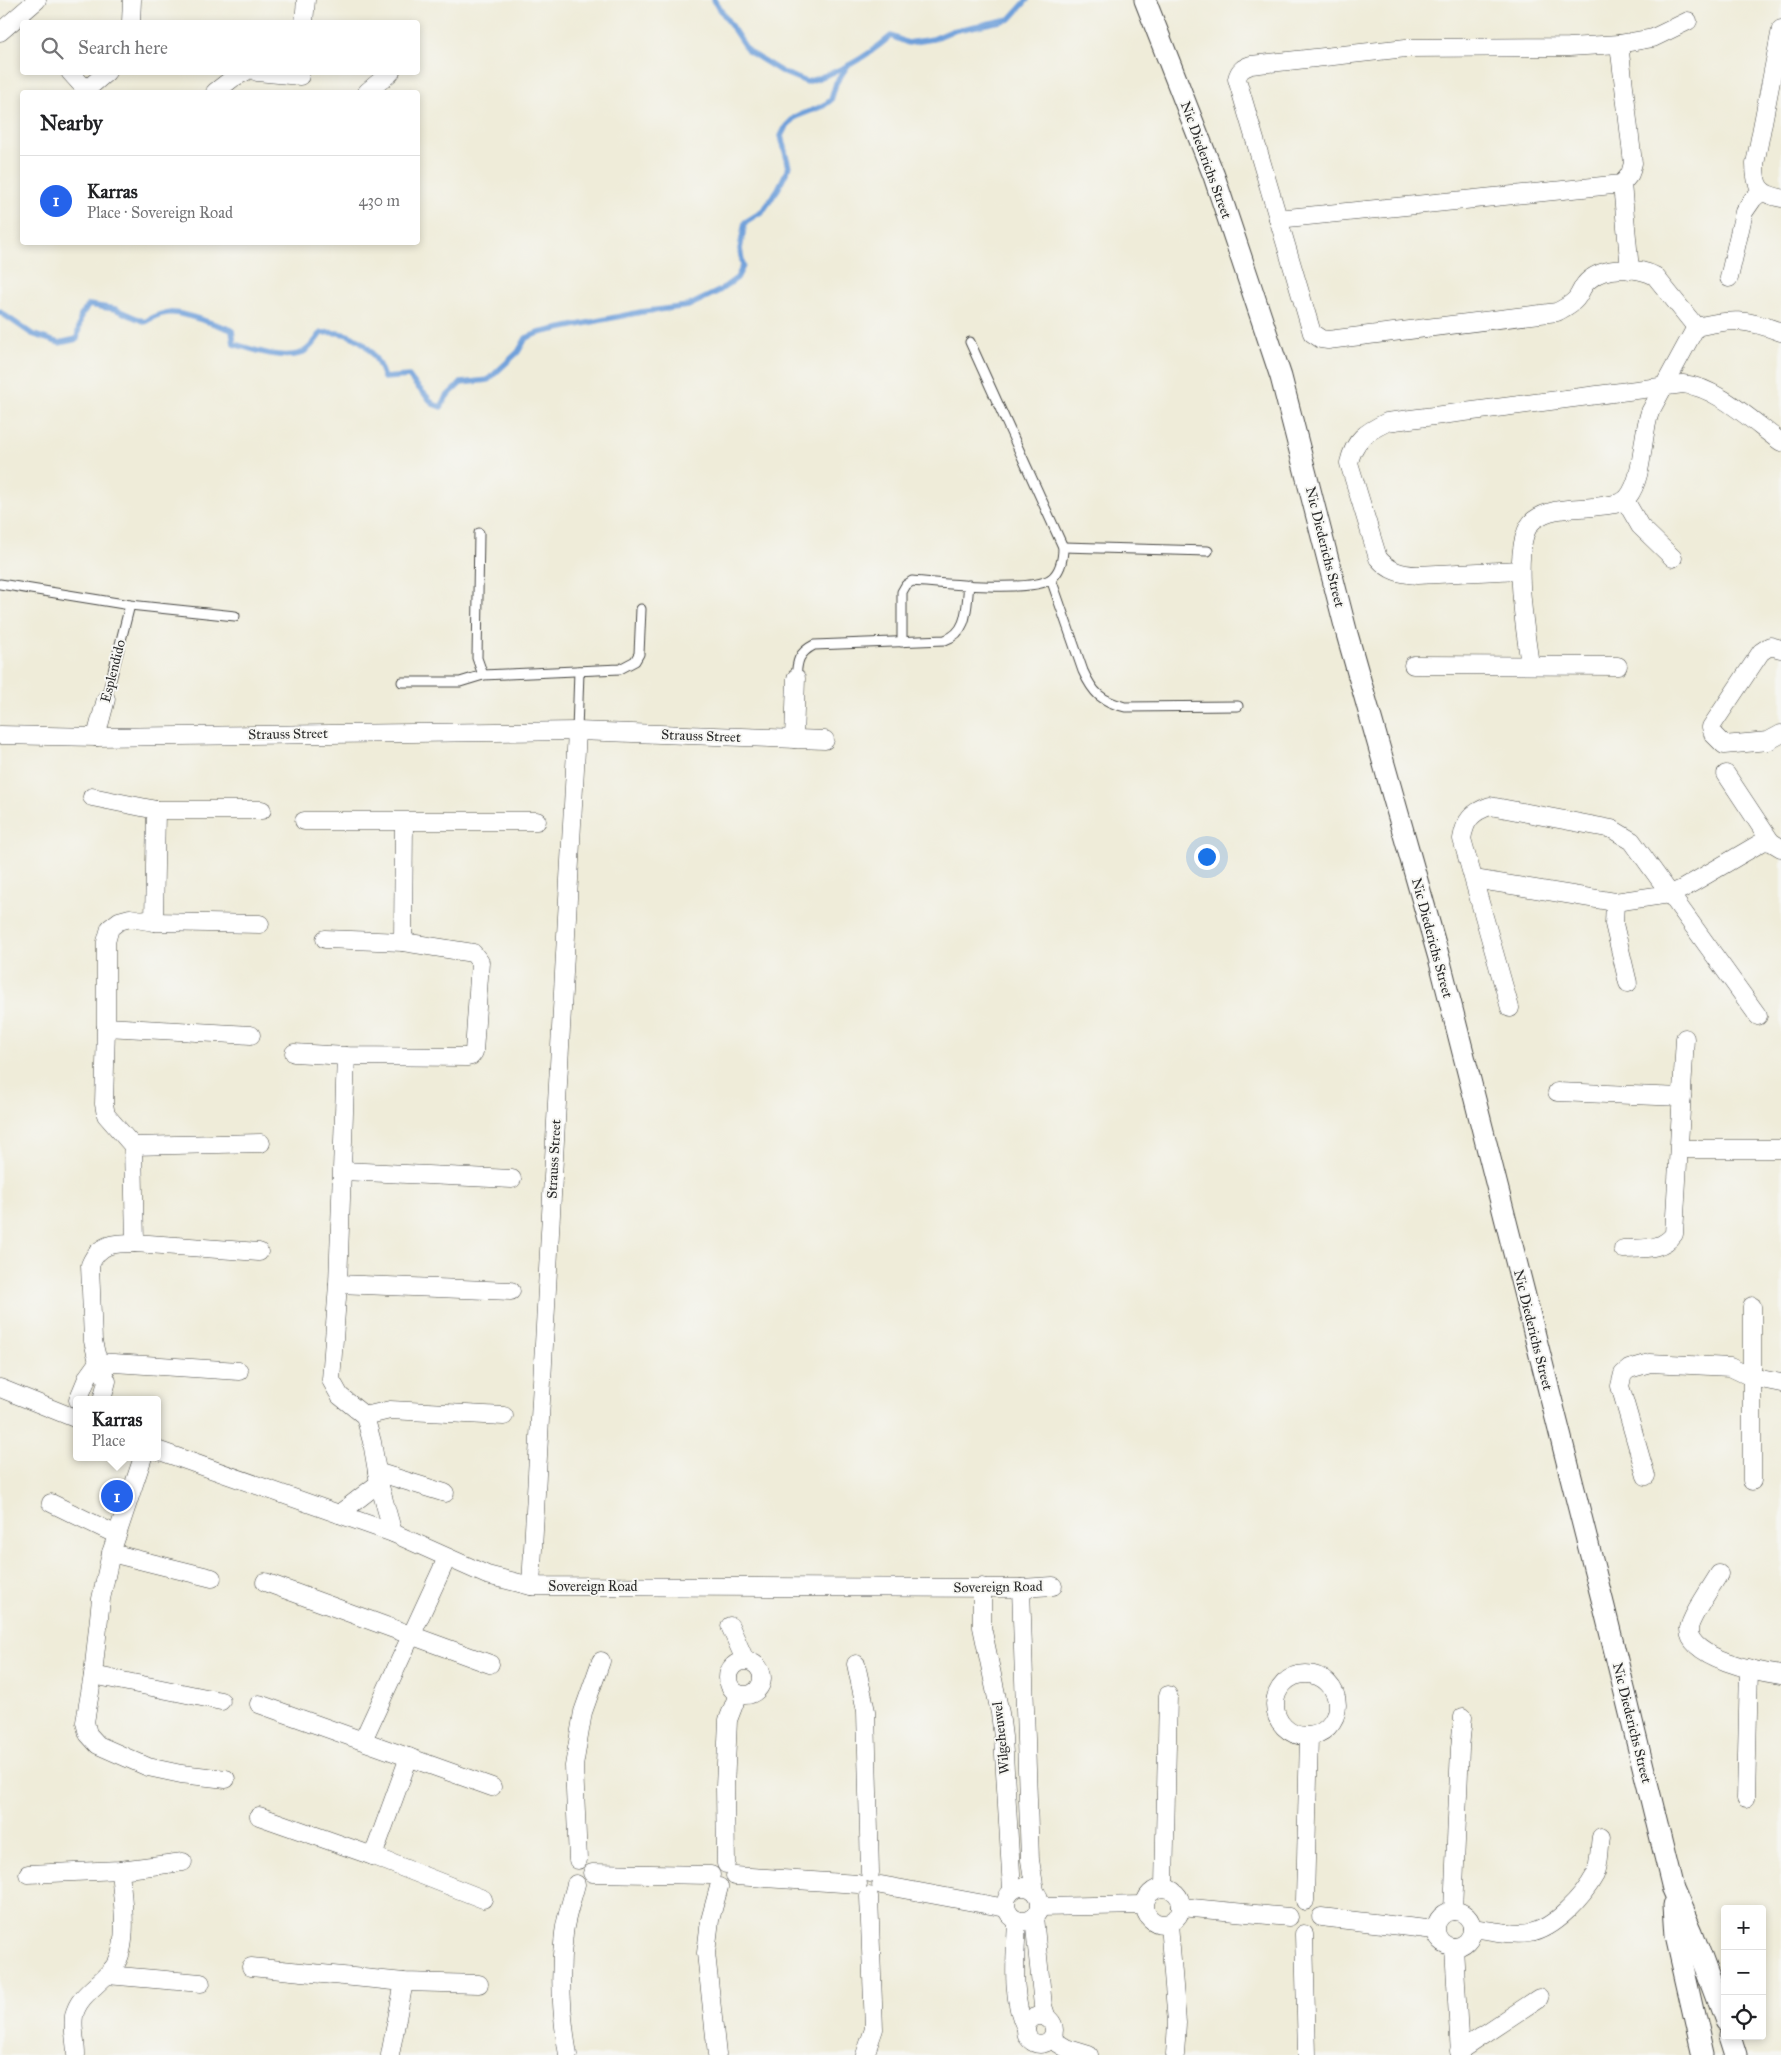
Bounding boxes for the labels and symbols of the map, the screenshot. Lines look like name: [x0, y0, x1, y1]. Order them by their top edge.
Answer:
street label: Nic Diederichs Street: [1177, 99, 1235, 221]
street label: Nic Diederichs Street: [1302, 485, 1348, 609]
street label: Esplendido: [97, 638, 129, 704]
street label: Strauss Street: [248, 725, 328, 743]
street label: Strauss Street: [661, 726, 741, 746]
your location: [1194, 844, 1220, 870]
street label: Nic Diederichs Street: [1408, 876, 1456, 1000]
street label: Strauss Street: [543, 1119, 565, 1199]
street label: Nic Diederichs Street: [1510, 1268, 1556, 1392]
pin: 1: [101, 1477, 133, 1515]
street label: Sovereign Road: [548, 1578, 638, 1595]
street label: Sovereign Road: [953, 1578, 1043, 1596]
street label: Nic Diederichs Street: [1609, 1661, 1655, 1785]
street label: Wilgeheuwel: [989, 1701, 1013, 1775]

